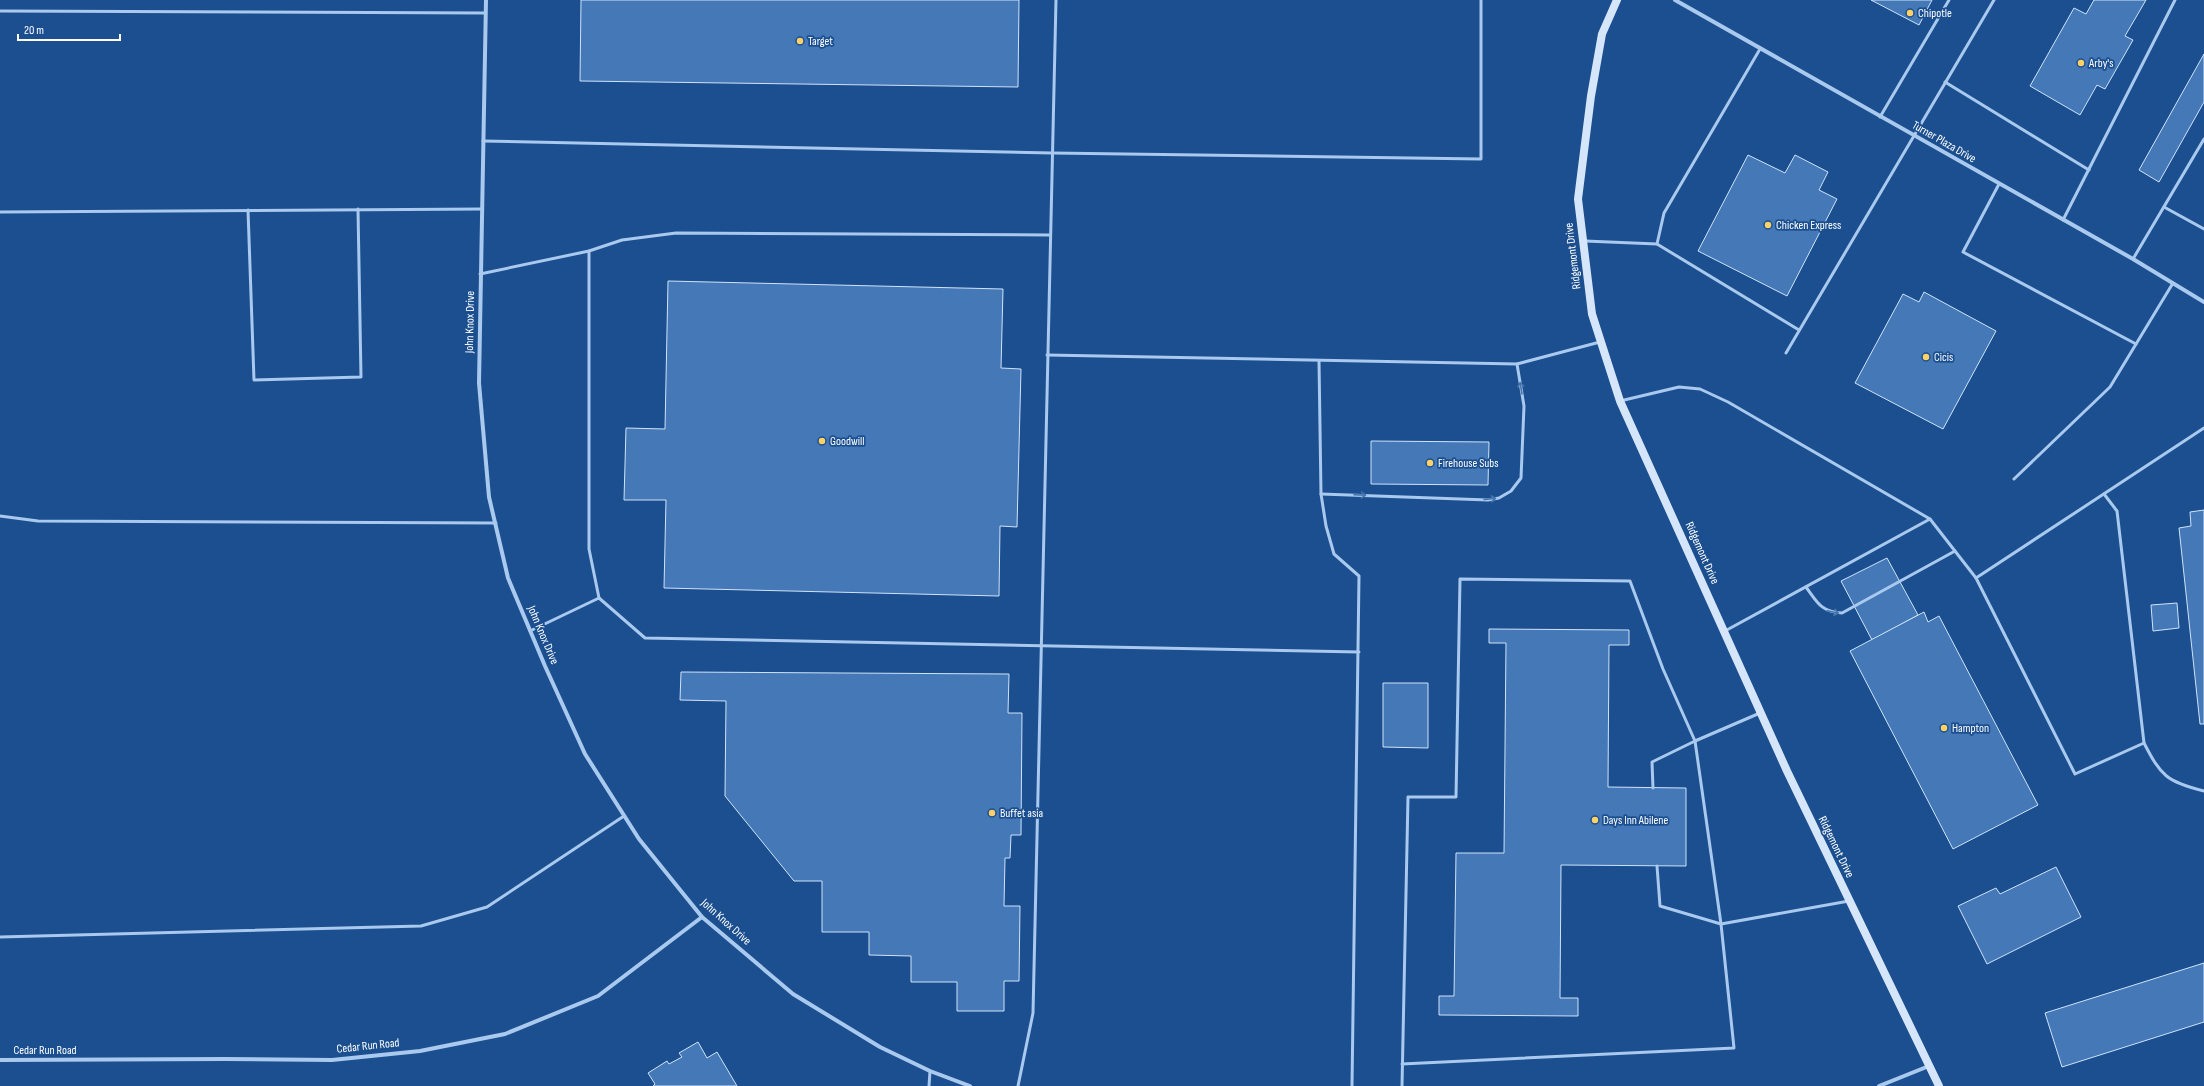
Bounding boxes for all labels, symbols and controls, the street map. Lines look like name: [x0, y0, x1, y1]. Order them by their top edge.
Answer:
place label: Chipotle: [1918, 6, 1952, 21]
marker: Chipotle: [1905, 8, 1915, 18]
scale bar: [18, 16, 120, 42]
text: 20 m: [24, 23, 44, 38]
place label: Target: [808, 34, 833, 49]
marker: Target: [795, 36, 805, 46]
place label: Arby's: [2088, 56, 2114, 71]
marker: Arby's: [2076, 58, 2086, 68]
street label: Turner Plaza Drive: [1909, 118, 1979, 166]
place label: Chicken Express: [1776, 218, 1841, 233]
marker: Chicken Express: [1763, 220, 1773, 230]
street label: Ridgemont Drive: [1561, 222, 1585, 290]
street label: John Knox Drive: [462, 291, 478, 354]
place label: Cicis: [1934, 350, 1953, 365]
marker: Cicis: [1921, 352, 1931, 362]
one-way arrow: [1517, 382, 1525, 395]
place label: Goodwill: [830, 434, 864, 449]
marker: Goodwill: [817, 436, 827, 446]
place label: Firehouse Subs: [1438, 456, 1499, 471]
marker: Firehouse Subs: [1425, 458, 1435, 468]
one-way arrow: [1353, 491, 1366, 499]
one-way arrow: [1483, 495, 1496, 503]
street label: Ridgemont Drive: [1682, 519, 1722, 587]
street label: John Knox Drive: [524, 602, 562, 667]
one-way arrow: [1826, 608, 1839, 616]
place label: Hampton: [1952, 721, 1989, 736]
marker: Hampton: [1939, 723, 1949, 733]
place label: Buffet asia: [1000, 806, 1043, 821]
marker: Buffet asia: [987, 808, 997, 818]
place label: Days Inn Abilene: [1603, 813, 1669, 828]
street label: Ridgemont Drive: [1815, 814, 1857, 880]
marker: Days Inn Abilene: [1590, 815, 1600, 825]
street label: John Knox Drive: [697, 895, 754, 949]
street label: Cedar Run Road: [336, 1035, 400, 1057]
street label: Cedar Run Road: [13, 1043, 77, 1058]

